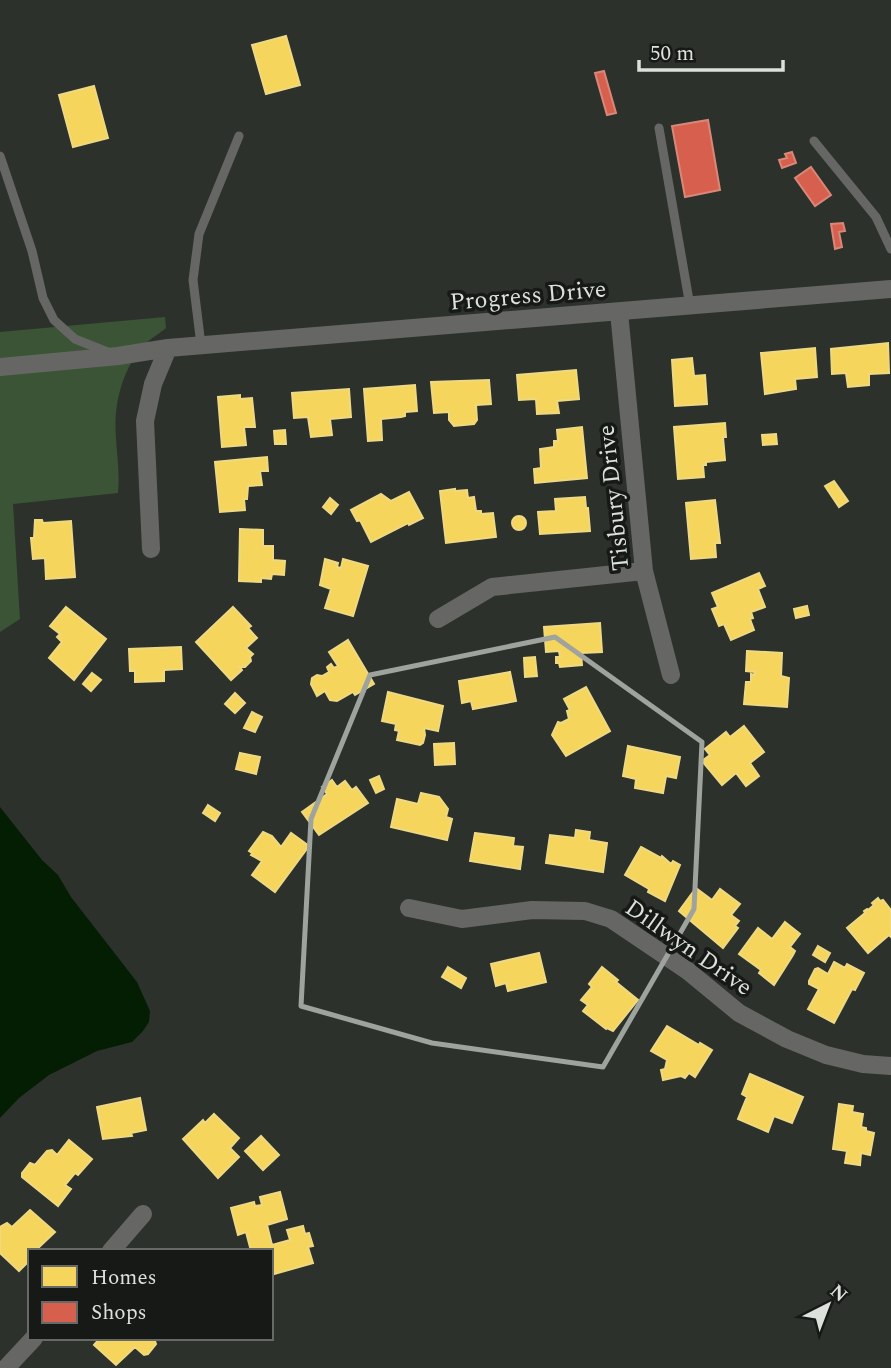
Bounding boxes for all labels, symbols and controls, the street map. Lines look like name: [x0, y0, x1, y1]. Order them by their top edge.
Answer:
scale bar: [639, 28, 782, 72]
text: 50 m: [650, 38, 694, 70]
street label: Progress Drive: [448, 271, 608, 321]
street label: Tisbury Drive: [588, 423, 640, 573]
street label: Dillwyn Drive: [617, 890, 760, 1005]
legend: [28, 1249, 273, 1340]
text: Homes: [91, 1262, 157, 1294]
north arrow: [793, 1270, 863, 1340]
text: N: [823, 1278, 854, 1309]
text: Shops: [91, 1297, 147, 1329]

